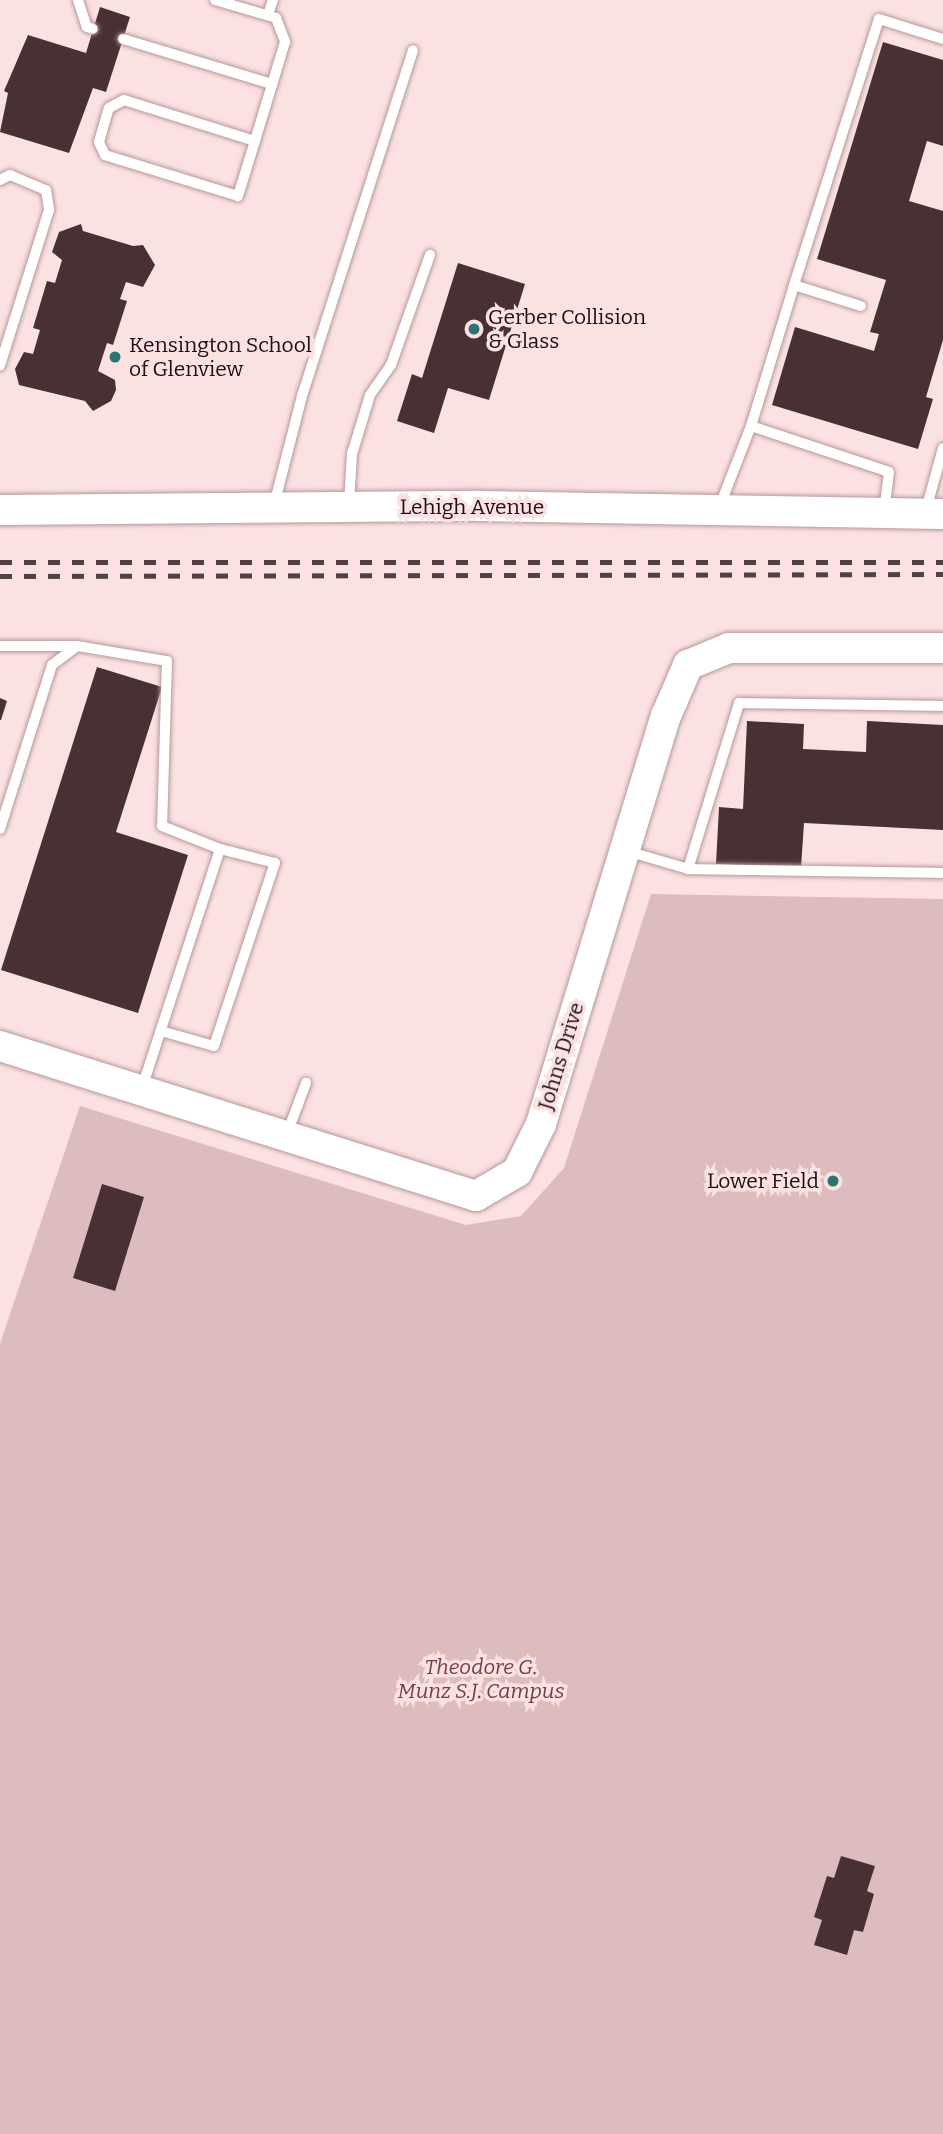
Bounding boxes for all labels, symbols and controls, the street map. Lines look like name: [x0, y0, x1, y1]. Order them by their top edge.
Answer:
place label: Gerber Collision & Glass: [488, 304, 646, 354]
marker: Gerber Collision & Glass: [466, 321, 482, 337]
place label: Kensington School of Glenview: [129, 332, 312, 382]
marker: Kensington School of Glenview: [107, 349, 123, 365]
street label: Lehigh Avenue: [400, 494, 544, 520]
street label: Johns Drive: [533, 999, 589, 1113]
place label: Lower Field: [707, 1168, 819, 1194]
marker: Lower Field: [825, 1173, 841, 1189]
park label: Theodore G. Munz S.J. Campus: [397, 1654, 565, 1704]

